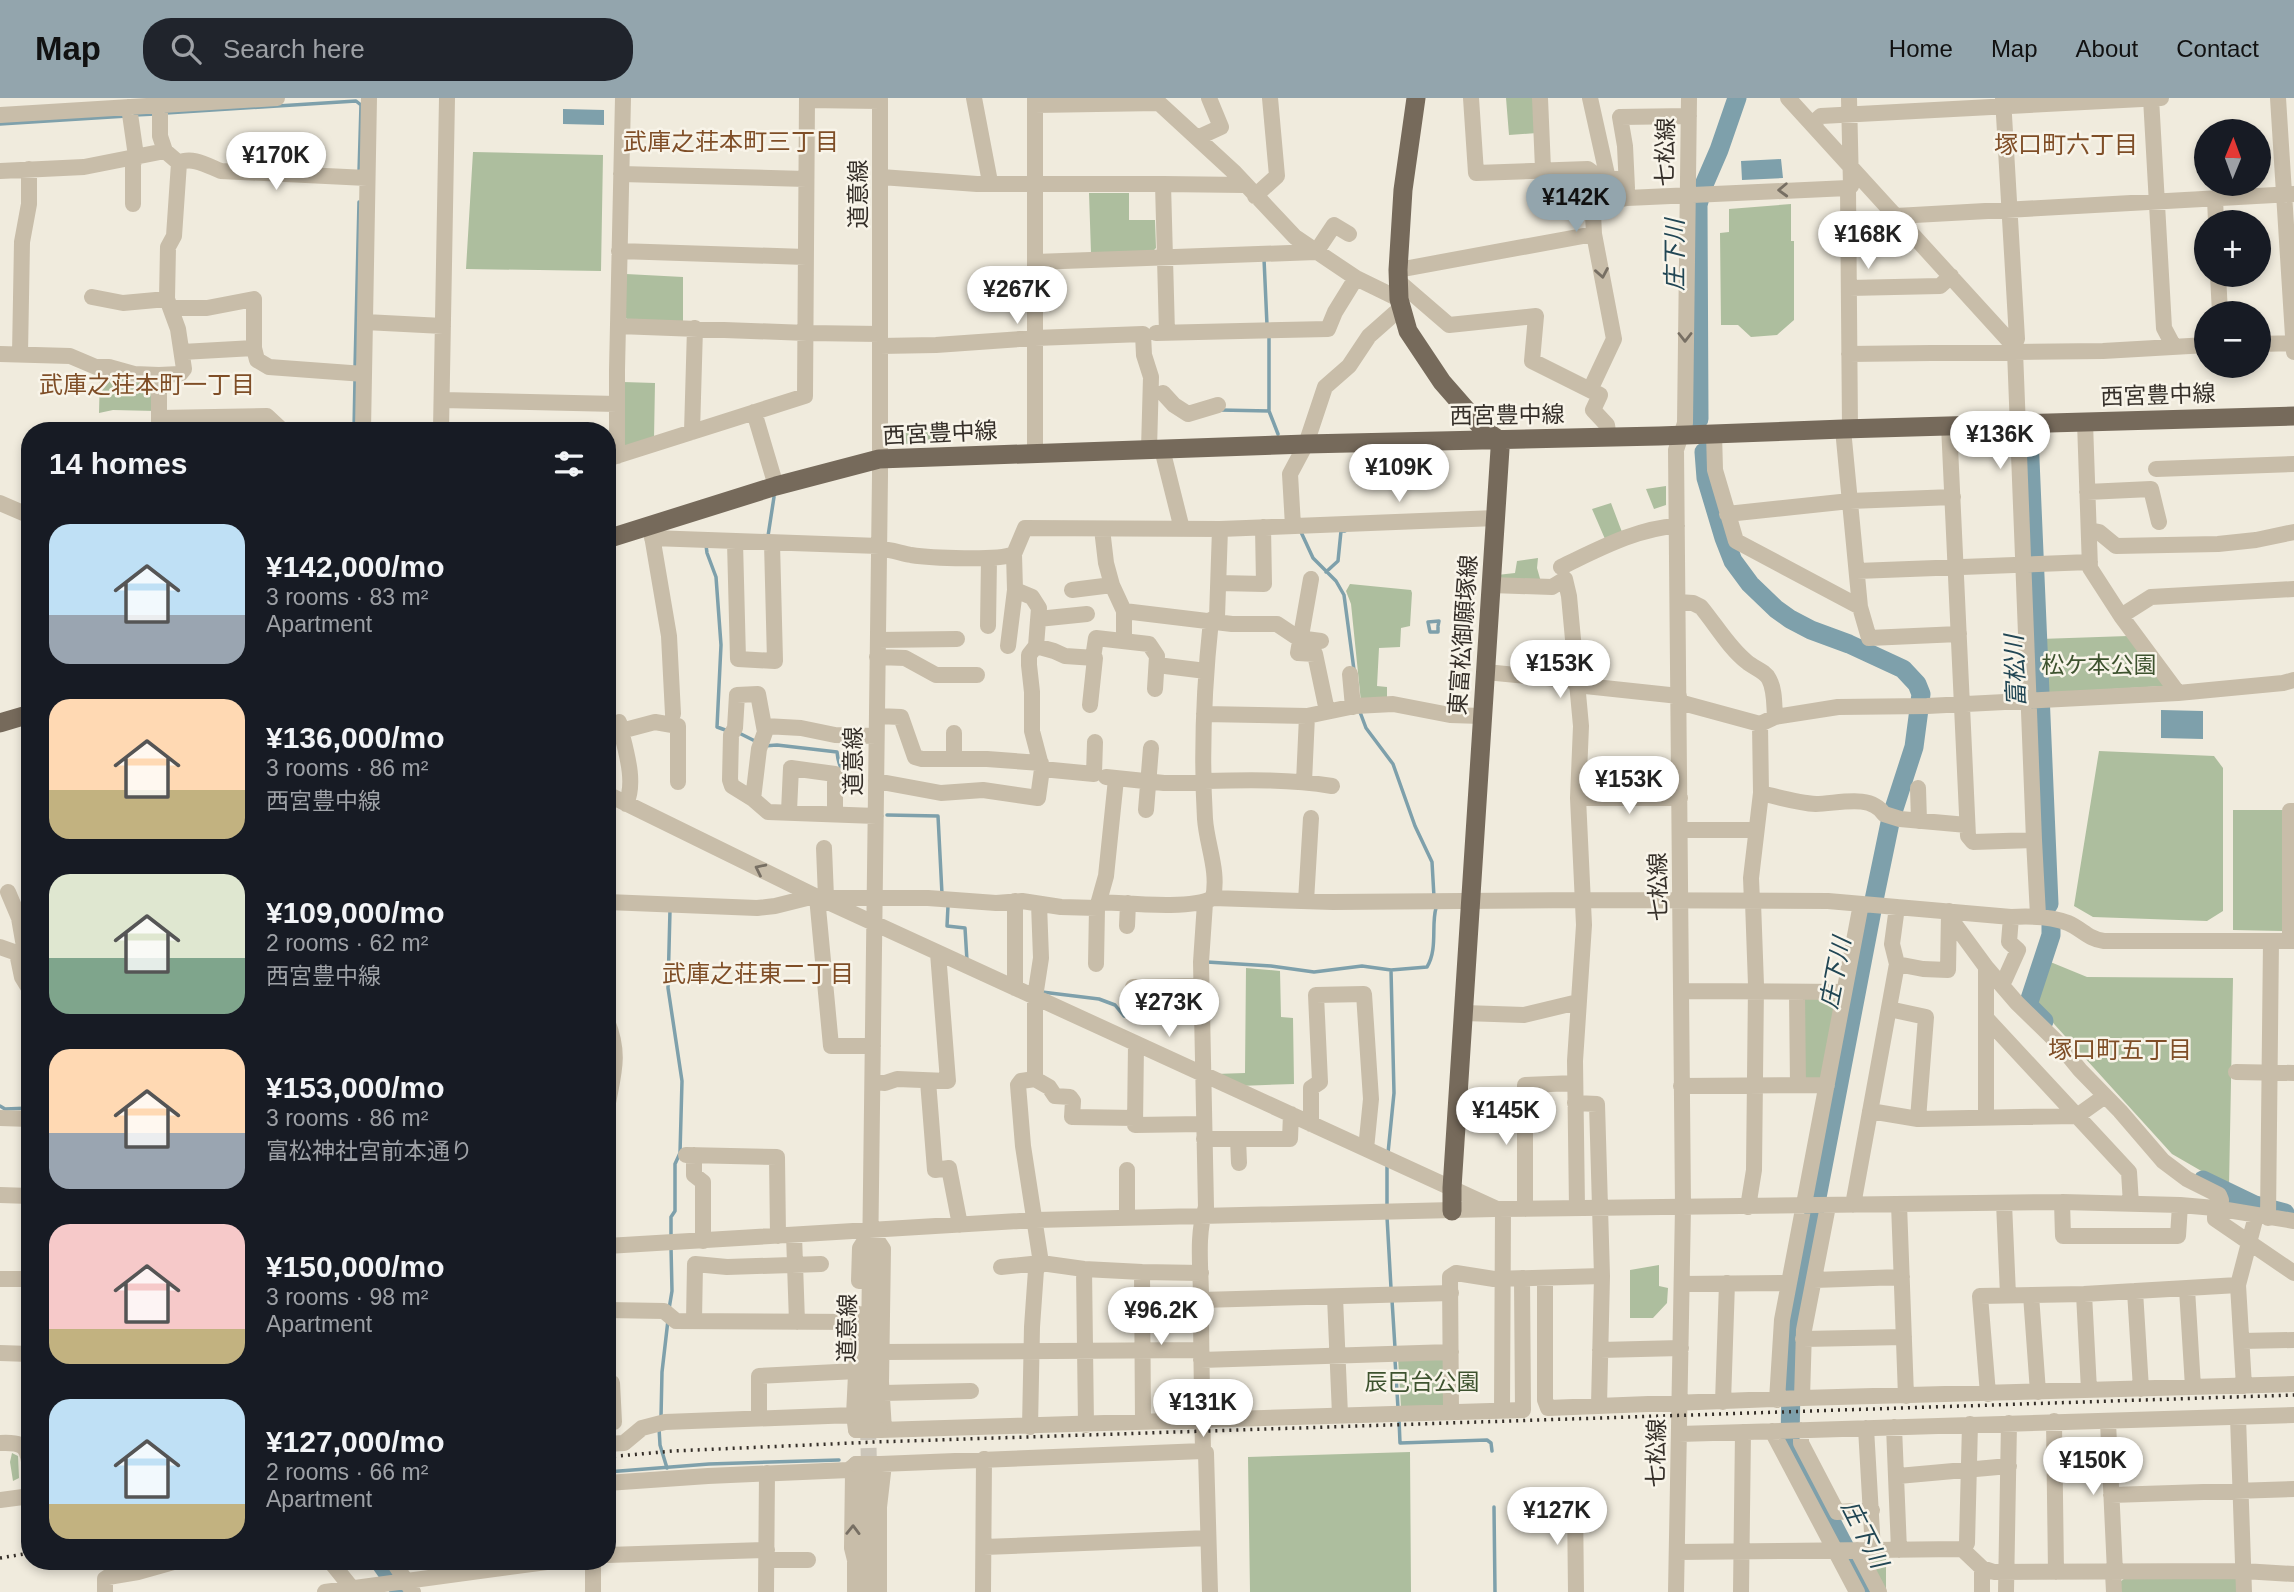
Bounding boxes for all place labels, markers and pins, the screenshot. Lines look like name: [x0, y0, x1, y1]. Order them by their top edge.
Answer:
pin: ¥170K: [227, 132, 325, 192]
pin: ¥142K: [1527, 174, 1625, 234]
pin: ¥168K: [1819, 212, 1917, 271]
pin: ¥267K: [968, 266, 1066, 326]
pin: ¥136K: [1951, 412, 2049, 471]
pin: ¥109K: [1350, 444, 1448, 504]
pin: ¥153K: [1511, 640, 1609, 700]
pin: ¥153K: [1580, 756, 1678, 816]
pin: ¥273K: [1120, 979, 1218, 1039]
pin: ¥145K: [1457, 1088, 1555, 1147]
pin: ¥96.2K: [1104, 1288, 1218, 1347]
pin: ¥131K: [1154, 1380, 1252, 1439]
pin: ¥150K: [2044, 1438, 2142, 1497]
pin: ¥127K: [1508, 1488, 1606, 1547]

